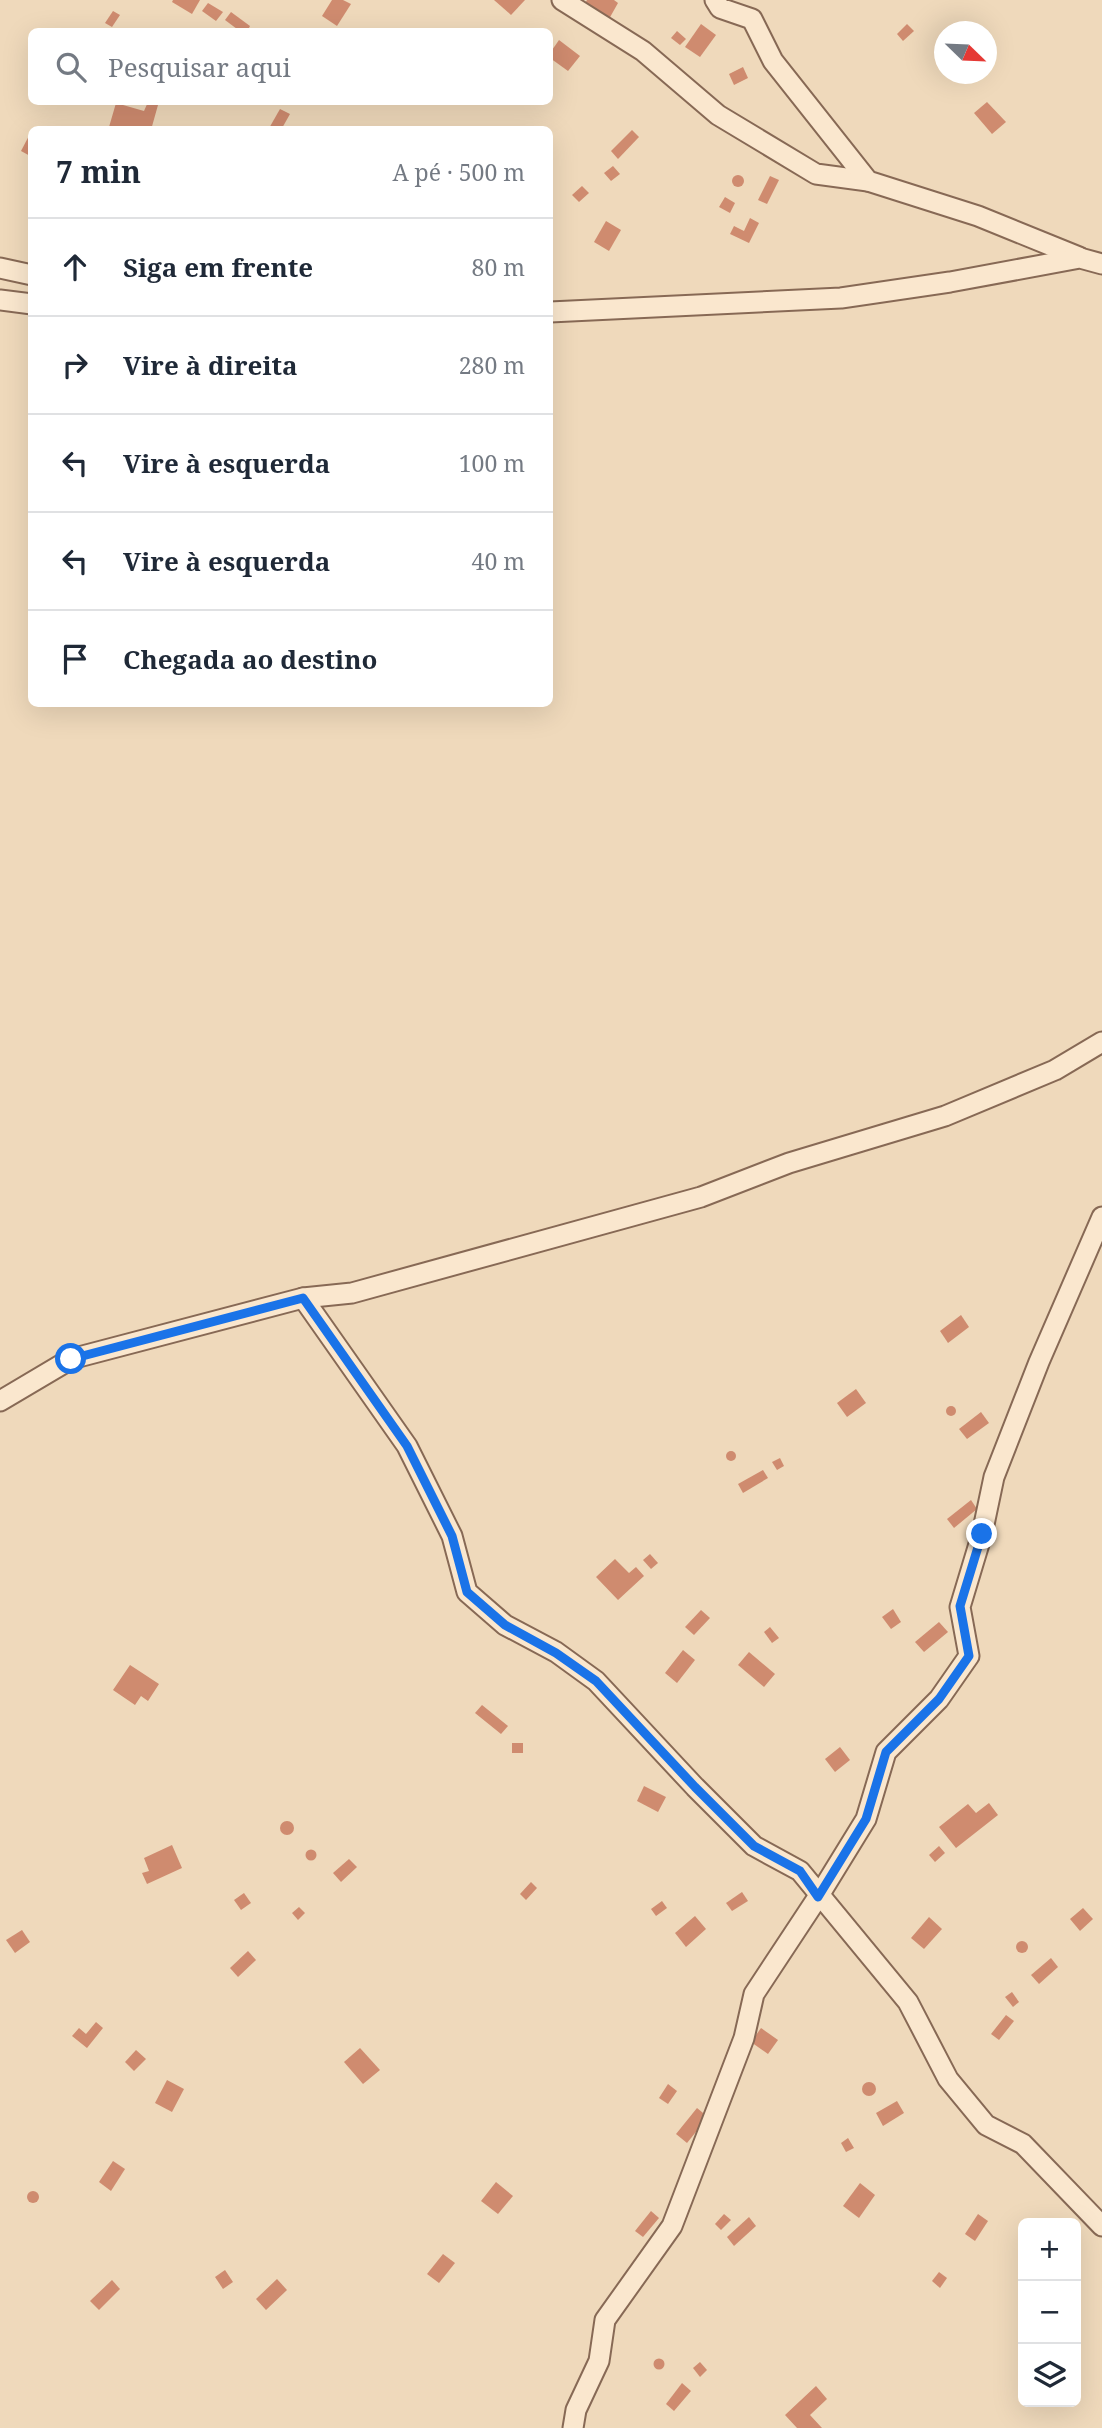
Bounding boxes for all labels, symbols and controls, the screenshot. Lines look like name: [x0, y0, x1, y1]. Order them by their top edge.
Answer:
north arrow: [934, 21, 997, 84]
search box: [28, 28, 553, 105]
icon: search: [52, 48, 90, 86]
text: Pesquisar aqui: [108, 49, 291, 85]
text: 7 min: [56, 151, 141, 192]
text: A pé · 500 m: [392, 156, 525, 188]
icon: ahead: [56, 248, 94, 286]
text: Siga em frente: [123, 249, 313, 285]
text: 80 m: [472, 251, 525, 283]
icon: right: [56, 346, 94, 384]
text: Vire à direita: [123, 347, 298, 383]
text: 280 m: [459, 349, 525, 381]
icon: left: [56, 444, 94, 482]
text: Vire à esquerda: [123, 445, 330, 481]
text: 100 m: [459, 447, 525, 479]
icon: left: [56, 542, 94, 580]
text: Vire à esquerda: [123, 543, 330, 579]
text: 40 m: [472, 545, 525, 577]
icon: arrive: [56, 640, 94, 678]
text: Chegada ao destino: [123, 641, 378, 677]
route start: [55, 1343, 86, 1374]
route end: [966, 1518, 997, 1549]
map controls: [1018, 2218, 1081, 2407]
button: +: [1018, 2218, 1081, 2281]
button: −: [1018, 2281, 1081, 2344]
button: layers: [1018, 2344, 1081, 2407]

